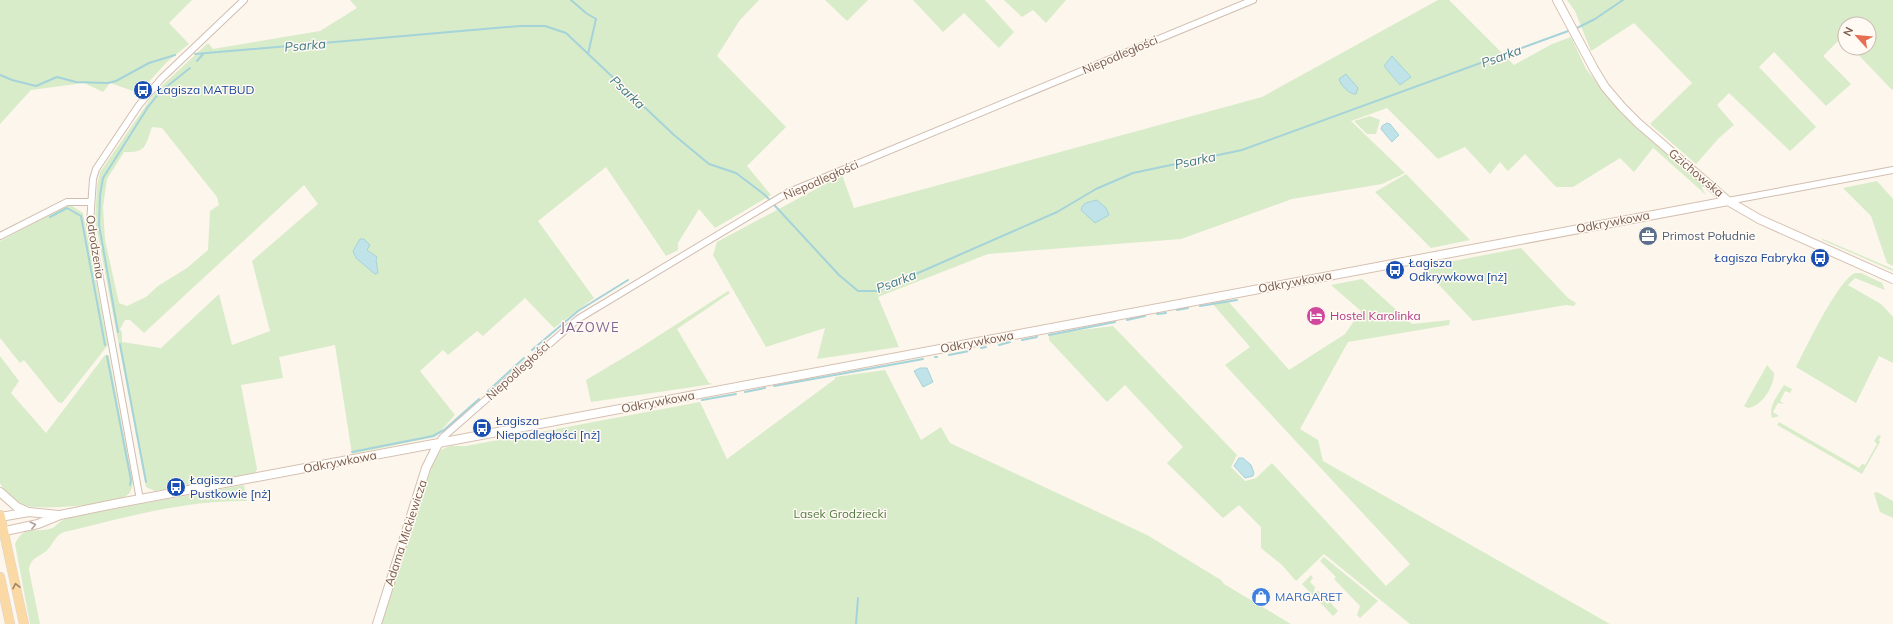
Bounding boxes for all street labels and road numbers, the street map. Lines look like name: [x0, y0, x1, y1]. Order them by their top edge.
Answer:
street label: Niepodległości: [1080, 32, 1160, 77]
street label: Gzichowska: [1666, 145, 1727, 200]
street label: Niepodległości: [781, 156, 861, 203]
street label: Odkrywkowa: [1575, 207, 1651, 236]
street label: Odrodzenia: [83, 214, 108, 280]
street label: Odkrywkowa: [1257, 267, 1333, 296]
street label: Odkrywkowa: [939, 327, 1015, 356]
street label: Niepodległości: [483, 338, 553, 403]
street label: Odkrywkowa: [620, 387, 696, 416]
street label: Odkrywkowa: [302, 447, 378, 476]
street label: Adama Mickiewicza: [381, 478, 430, 588]

